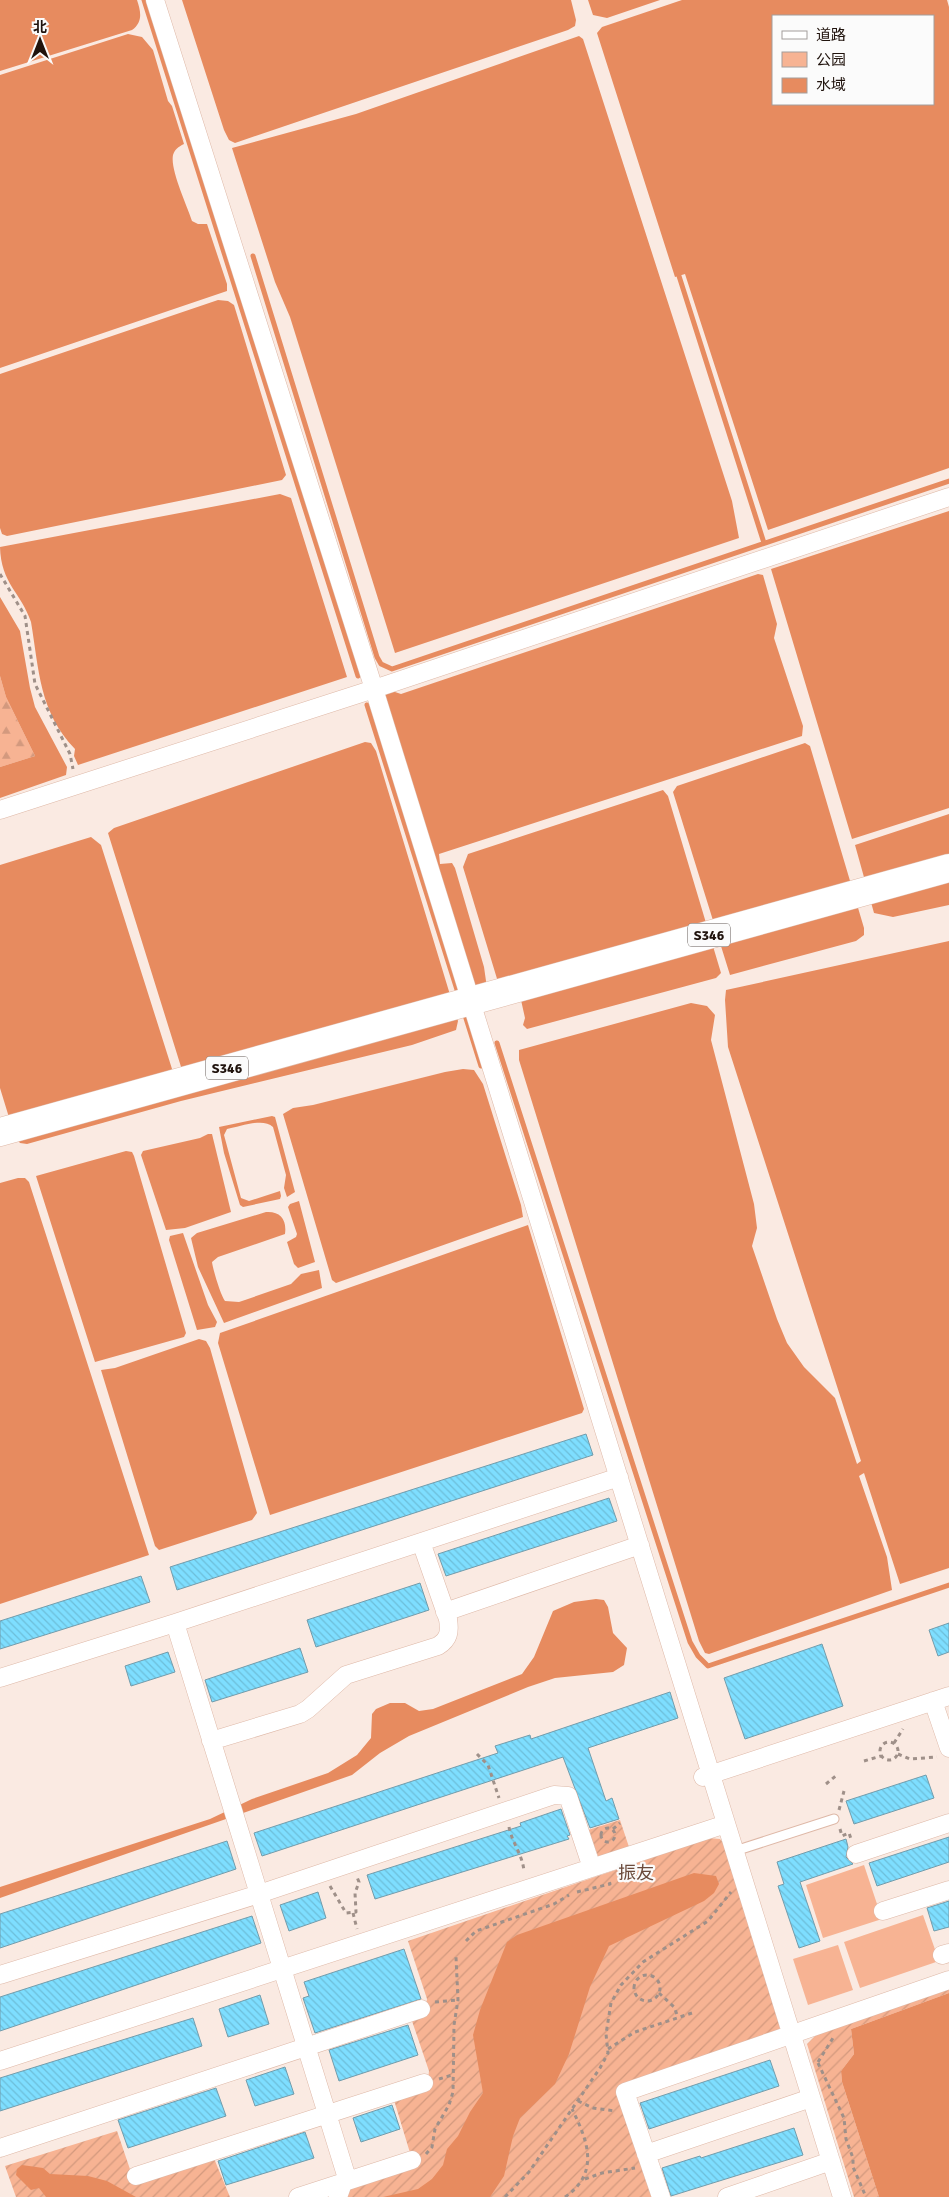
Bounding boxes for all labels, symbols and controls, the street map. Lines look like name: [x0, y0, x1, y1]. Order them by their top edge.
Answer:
north arrow: [15, 15, 65, 65]
legend: [772, 15, 934, 105]
text: 北: [33, 19, 47, 36]
text: 道路: [816, 26, 846, 44]
text: 公园: [816, 51, 846, 69]
text: 水域: [816, 76, 846, 94]
road number: S346: [688, 924, 730, 946]
road number: S346: [206, 1056, 248, 1080]
district label: 振友: [618, 1862, 654, 1884]

